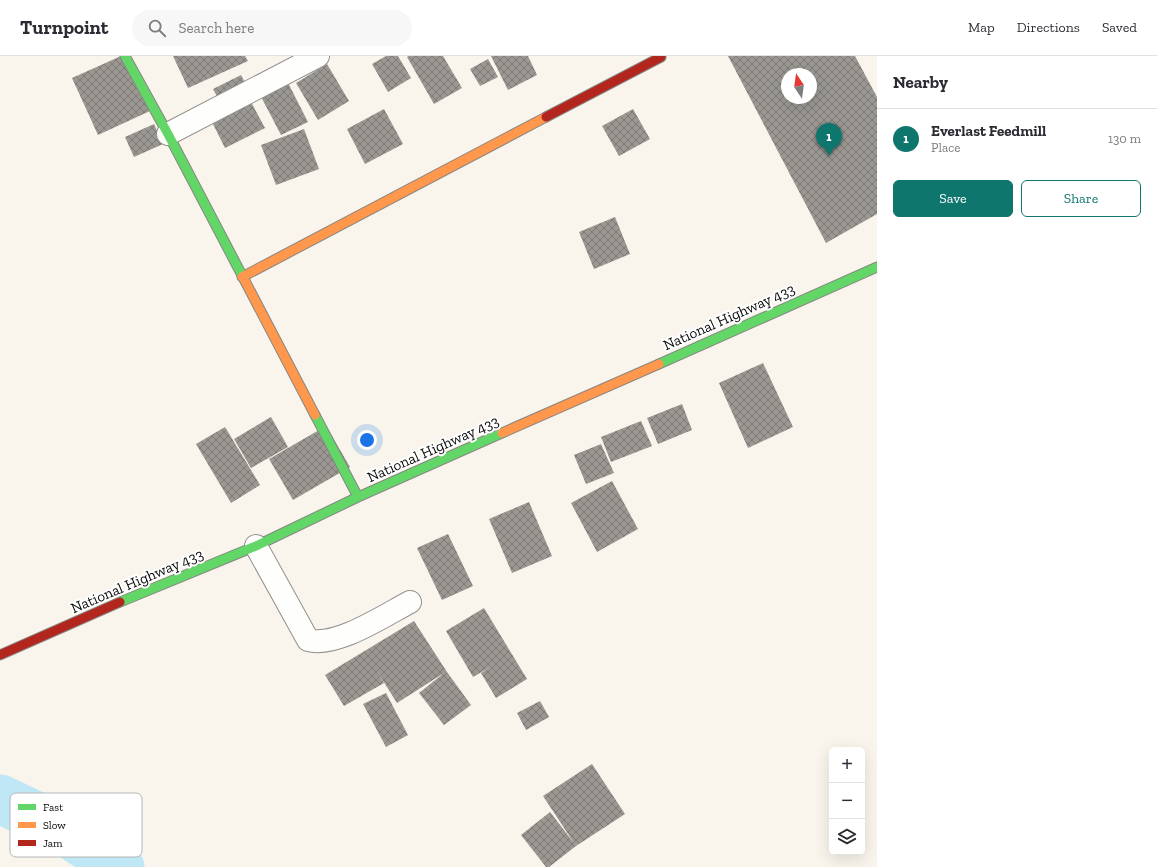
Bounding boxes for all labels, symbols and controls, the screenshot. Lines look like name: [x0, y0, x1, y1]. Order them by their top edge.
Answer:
search box: [132, 10, 412, 46]
text: Turnpoint: [20, 16, 108, 39]
icon: search: [146, 17, 168, 39]
text: Search here: [178, 19, 254, 37]
text: Map: [968, 19, 995, 36]
text: Directions: [1017, 19, 1080, 36]
text: Saved: [1102, 19, 1137, 36]
north arrow: [781, 68, 817, 104]
text: Nearby: [893, 72, 948, 92]
text: Everlast Feedmill: [931, 122, 1046, 140]
pin: 1: [816, 123, 842, 156]
text: 1: [903, 131, 909, 146]
text: 130 m: [1108, 131, 1141, 146]
text: Place: [931, 140, 960, 155]
button: Save: [893, 180, 1013, 217]
button: Share: [1021, 180, 1141, 217]
street label: National Highway 433: [660, 280, 798, 354]
street label: National Highway 433: [364, 412, 502, 486]
your location: [357, 430, 377, 450]
street label: National Highway 433: [68, 545, 206, 617]
map controls: [829, 747, 865, 855]
button: +: [829, 747, 865, 783]
button: −: [829, 783, 865, 819]
legend: [10, 793, 142, 857]
text: Fast: [43, 801, 64, 814]
text: Slow: [43, 819, 66, 832]
button: layers: [829, 819, 865, 855]
text: Jam: [43, 837, 63, 850]

